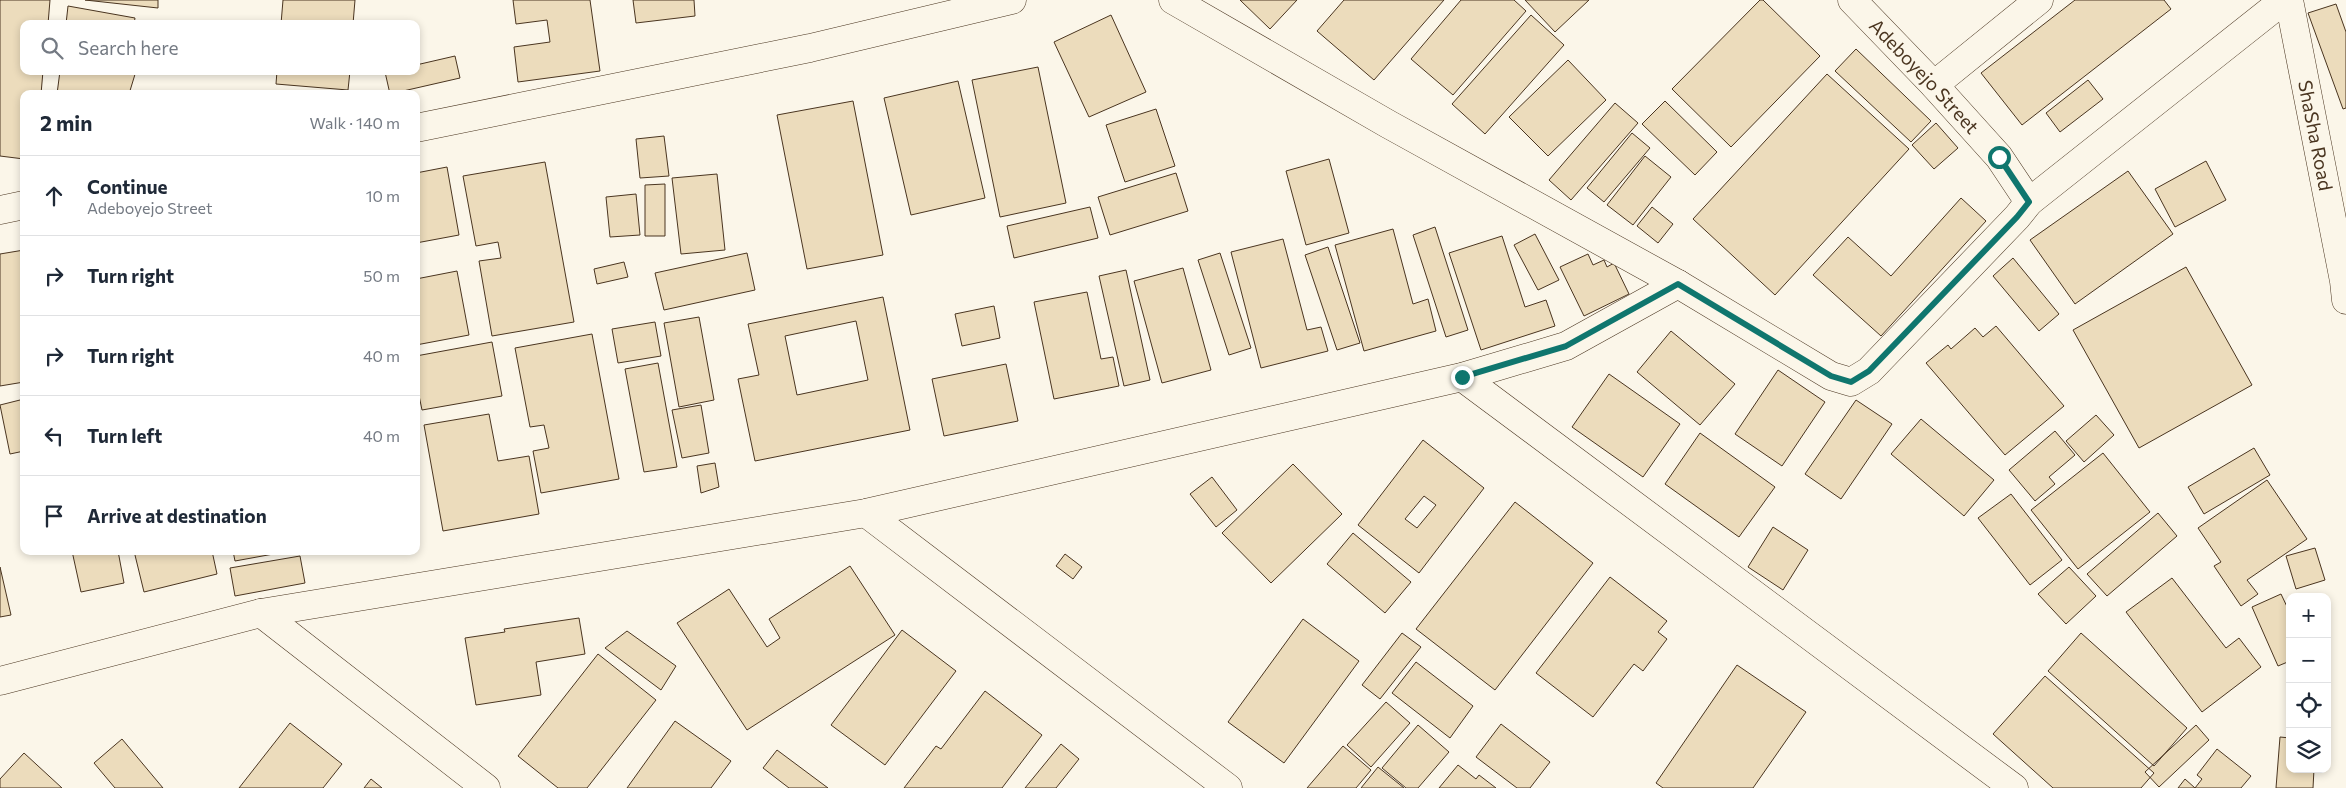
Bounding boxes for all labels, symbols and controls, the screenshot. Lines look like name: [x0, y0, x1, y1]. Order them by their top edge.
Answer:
street label: Adeboyejo Street: [1865, 14, 1984, 138]
search box: [20, 20, 420, 75]
icon: search: [38, 34, 66, 62]
text: Search here: [78, 36, 178, 59]
street label: ShaSha Road: [2294, 78, 2338, 193]
text: 2 min: [40, 110, 92, 135]
text: Walk · 140 m: [310, 113, 400, 132]
route start: [1988, 146, 2011, 169]
text: Continue: [87, 175, 167, 198]
icon: ahead: [40, 182, 68, 210]
text: 10 m: [366, 186, 400, 205]
text: Adeboyejo Street: [87, 198, 212, 217]
icon: right: [40, 262, 68, 290]
text: Turn right: [87, 264, 174, 287]
text: 50 m: [363, 266, 400, 285]
icon: right: [40, 342, 68, 370]
text: Turn right: [87, 344, 174, 367]
text: 40 m: [363, 346, 400, 365]
route end: [1451, 366, 1474, 389]
icon: left: [40, 422, 68, 450]
text: Turn left: [87, 424, 162, 447]
text: 40 m: [363, 426, 400, 445]
icon: arrive: [40, 502, 68, 530]
text: Arrive at destination: [87, 504, 267, 527]
map controls: [2286, 593, 2331, 773]
button: +: [2286, 593, 2331, 638]
button: −: [2286, 638, 2331, 683]
button: locate: [2286, 683, 2331, 728]
button: layers: [2286, 728, 2331, 773]

